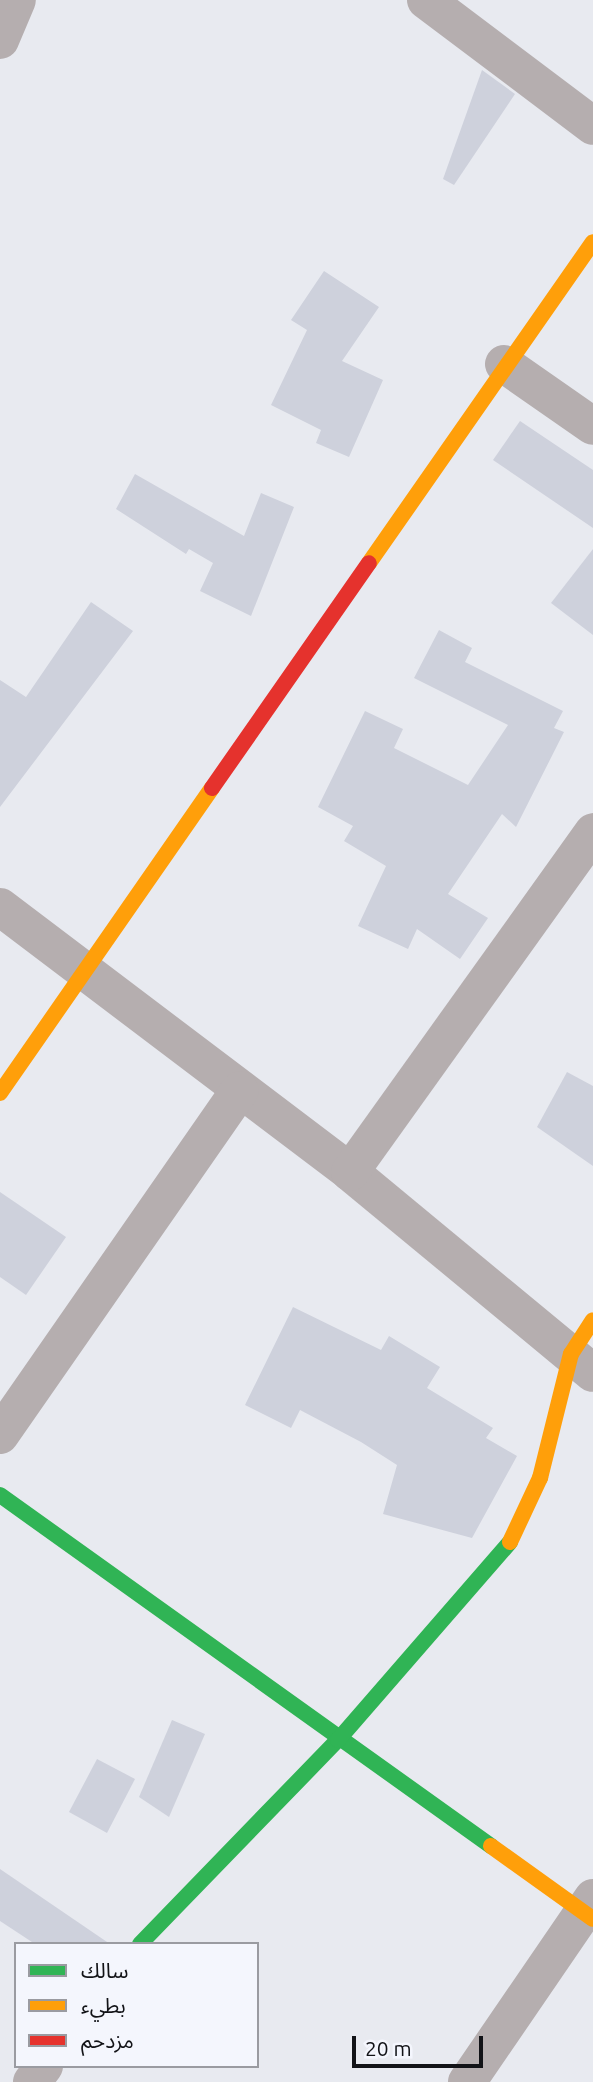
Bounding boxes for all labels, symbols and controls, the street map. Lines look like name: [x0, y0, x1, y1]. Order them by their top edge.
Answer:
legend: [14, 1942, 259, 2068]
text: سالك: [81, 1958, 128, 1982]
text: بطيء: [81, 1993, 126, 2017]
scale bar: [355, 2022, 486, 2066]
text: مزدحم: [81, 2028, 134, 2052]
text: 20 m: [365, 2036, 412, 2060]

